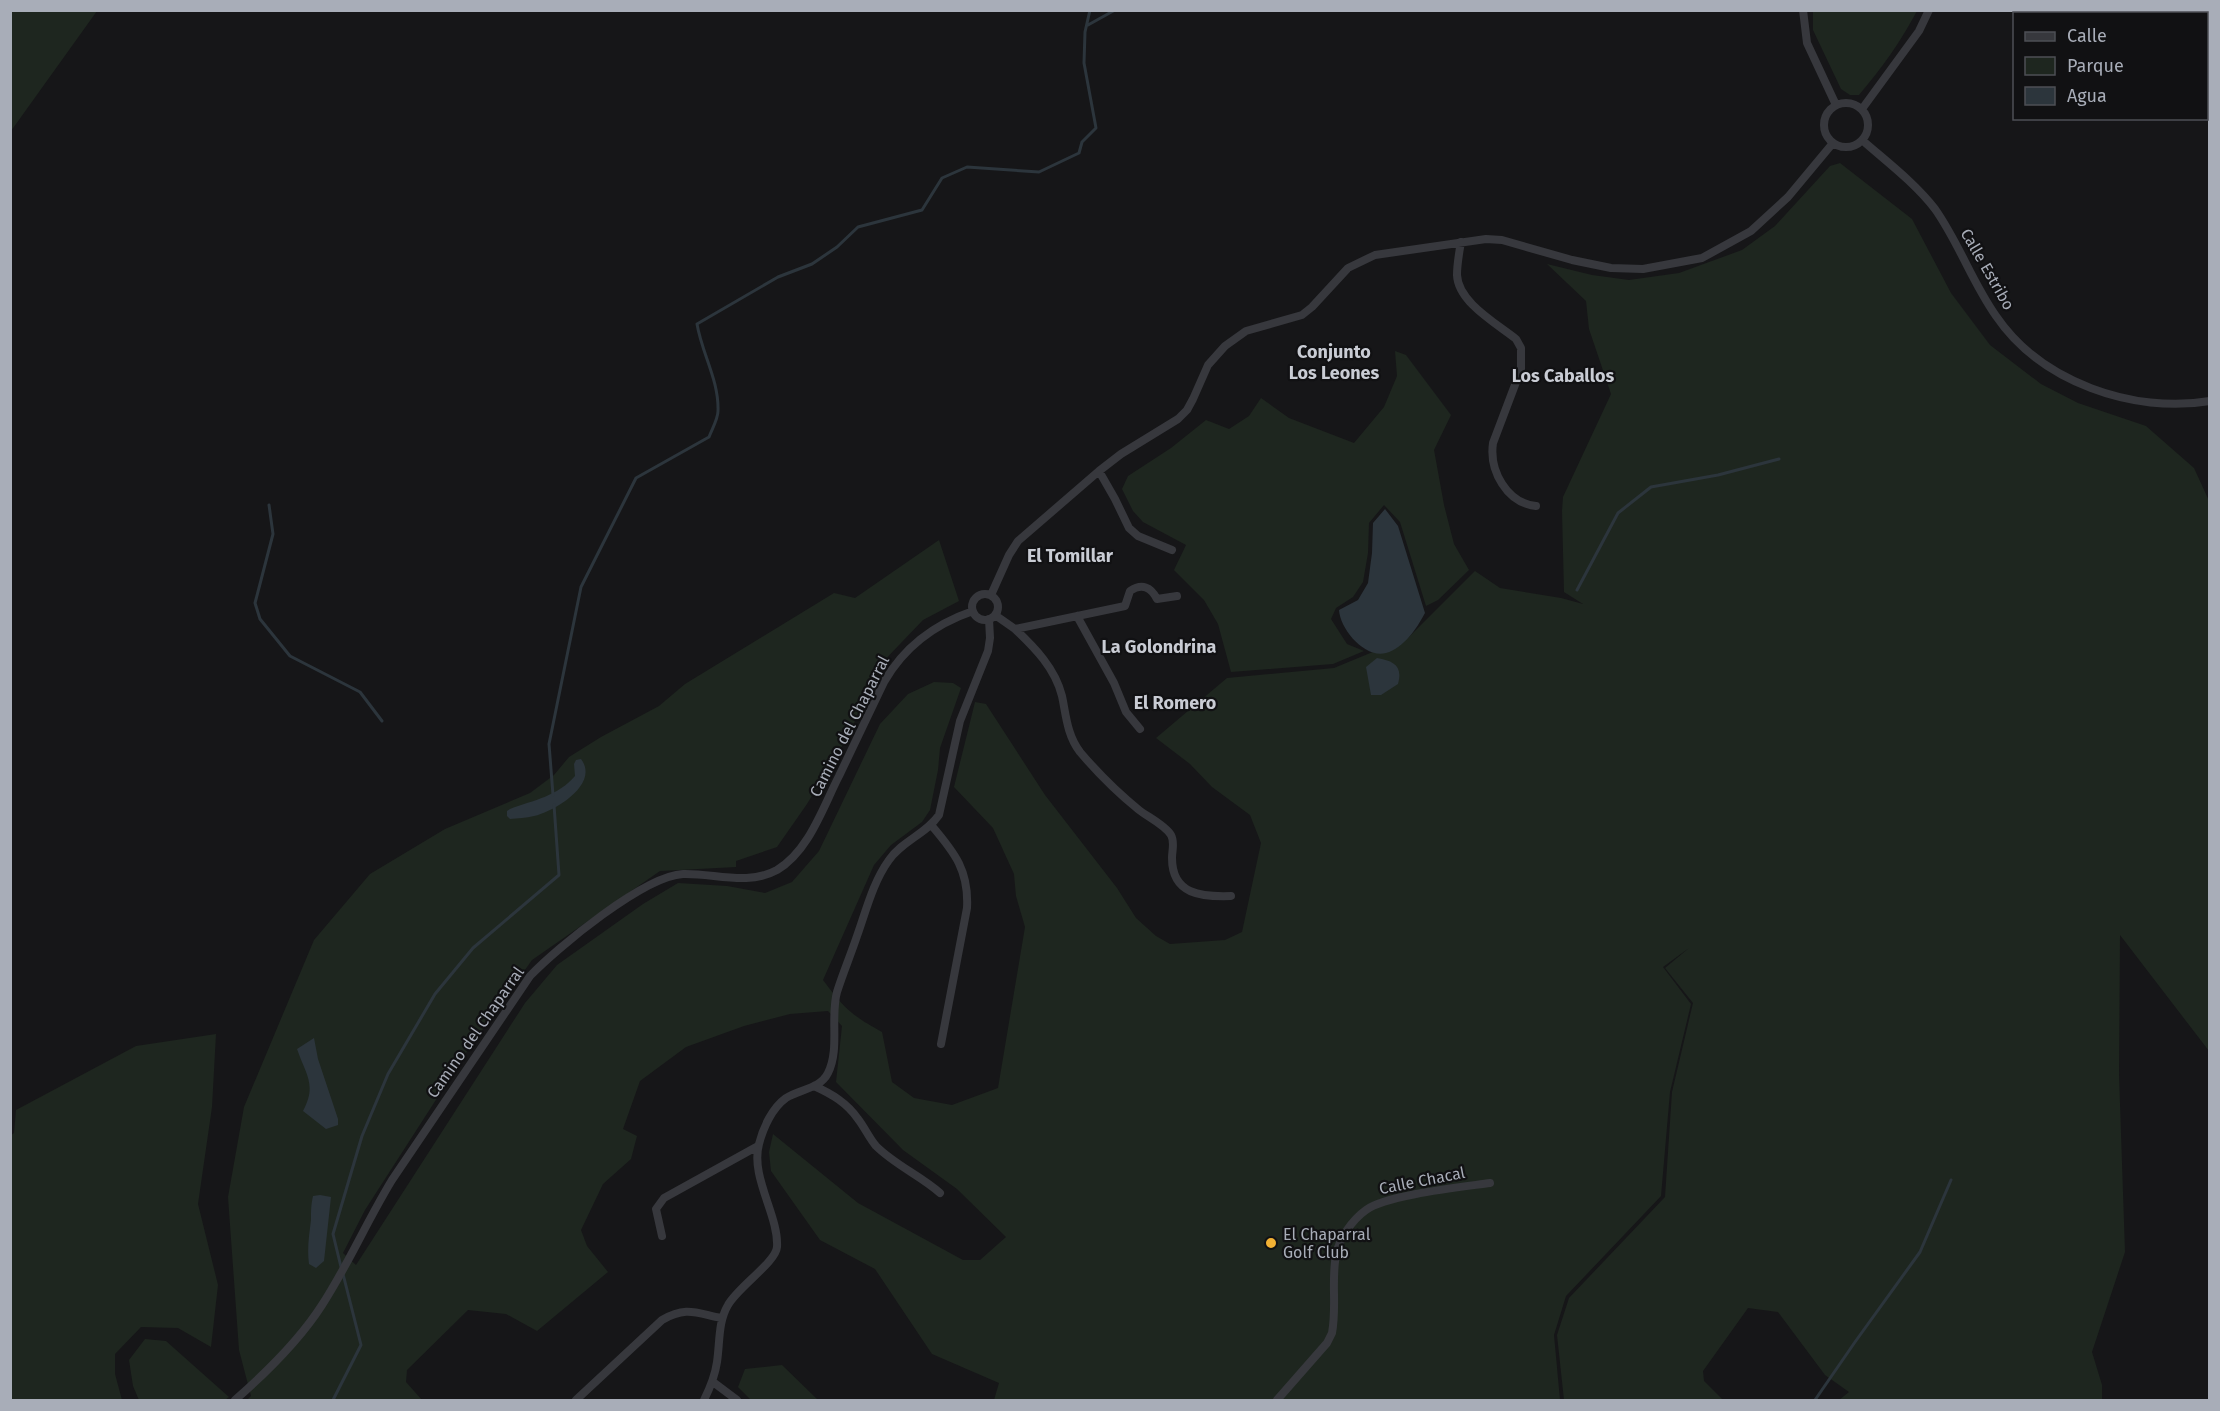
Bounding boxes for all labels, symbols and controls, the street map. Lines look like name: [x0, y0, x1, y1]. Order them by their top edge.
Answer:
legend: [2013, 12, 2208, 120]
text: Calle: [2067, 25, 2107, 47]
text: Parque: [2067, 55, 2124, 77]
text: Agua: [2067, 85, 2107, 107]
street label: Calle Estribo: [1957, 225, 2019, 313]
district label: Conjunto Los Leones: [1289, 341, 1380, 384]
district label: Los Caballos: [1512, 365, 1614, 387]
district label: El Tomillar: [1027, 545, 1114, 567]
district label: La Golondrina: [1102, 636, 1217, 658]
street label: Camino del Chaparral: [806, 652, 893, 800]
district label: El Romero: [1134, 692, 1216, 714]
street label: Camino del Chaparral: [423, 963, 528, 1102]
street label: Calle Chacal: [1377, 1163, 1467, 1198]
place label: El Chaparral Golf Club: [1283, 1225, 1371, 1262]
marker: El Chaparral Golf Club: [1264, 1236, 1278, 1250]

